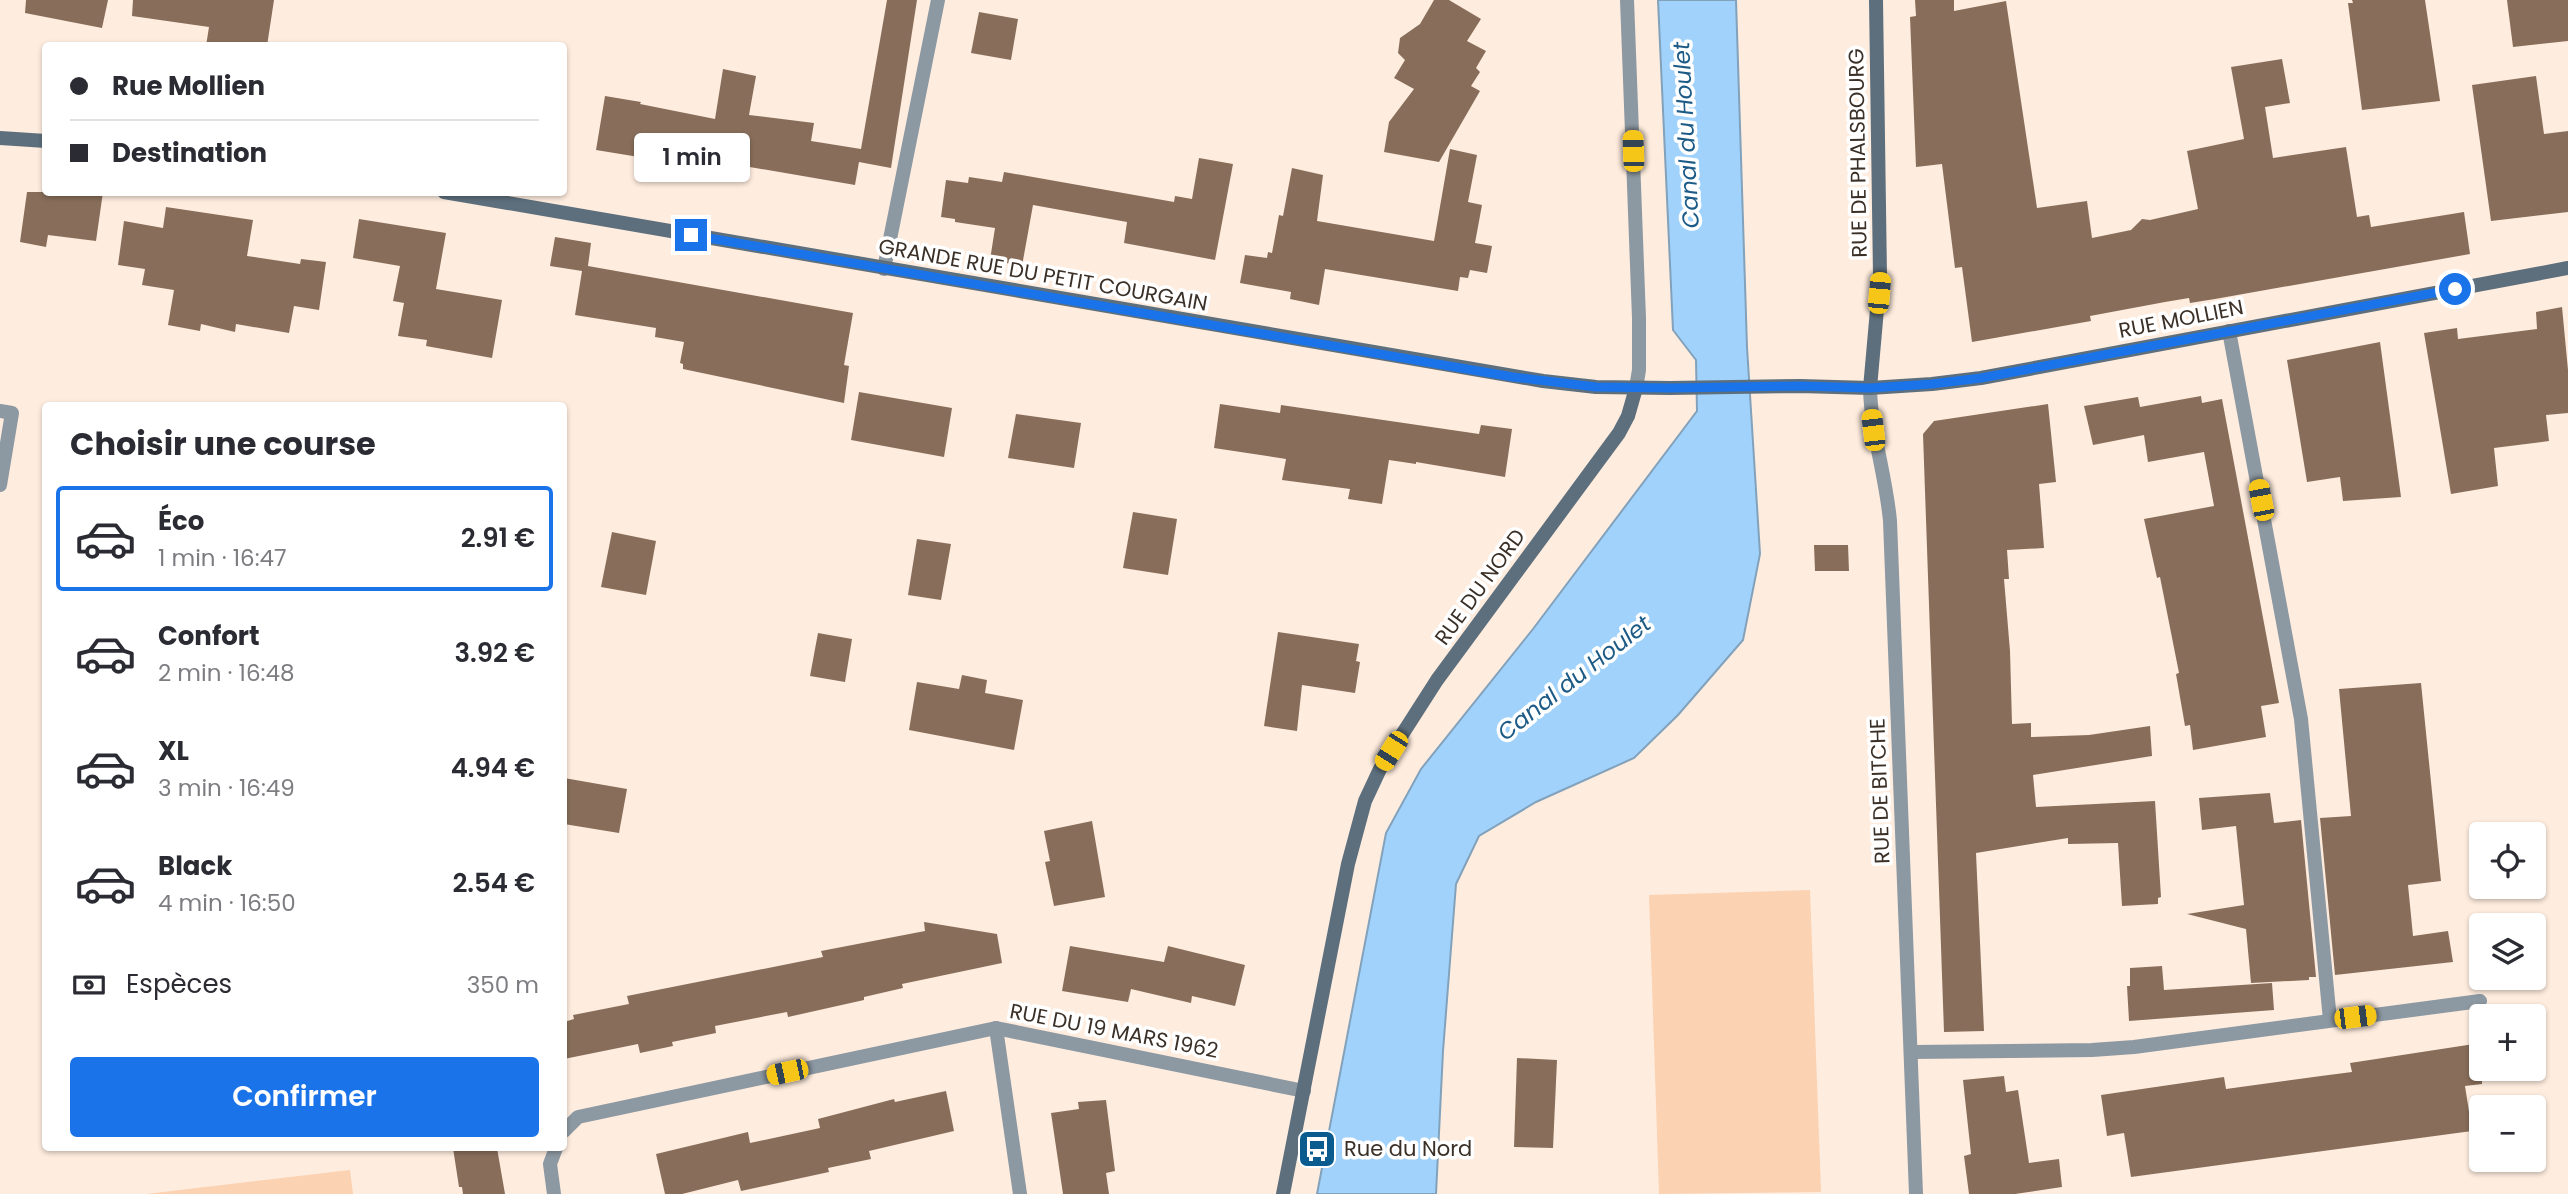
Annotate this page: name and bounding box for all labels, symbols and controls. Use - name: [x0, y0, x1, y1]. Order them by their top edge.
- water label: Canal du Houlet: [1665, 40, 1707, 229]
- street label: RUE DE PHALSBOURG: [1841, 48, 1874, 258]
- text: Rue Mollien: [112, 68, 265, 104]
- car: [1622, 130, 1645, 172]
- callout: 1 min: [633, 134, 749, 182]
- text: Destination: [112, 135, 267, 171]
- text: 1 min: [662, 141, 722, 173]
- route end: [675, 219, 707, 251]
- street label: GRANDE RUE DU PETIT COURGAIN: [876, 231, 1210, 318]
- car: [1867, 271, 1892, 315]
- route start: [2439, 273, 2471, 305]
- street label: RUE MOLLIEN: [2116, 292, 2246, 345]
- car: [1861, 408, 1886, 452]
- text: Choisir une course: [70, 421, 376, 466]
- car: [2247, 477, 2276, 523]
- text: Éco: [158, 503, 204, 539]
- icon: car: [74, 507, 137, 570]
- text: 2.91 €: [461, 520, 535, 556]
- street label: RUE DU NORD: [1428, 523, 1532, 651]
- text: 1 min · 16:47: [158, 542, 287, 574]
- water label: Canal du Houlet: [1491, 607, 1658, 748]
- text: Confort: [158, 618, 260, 654]
- icon: car: [74, 622, 137, 685]
- text: 3.92 €: [455, 635, 535, 671]
- text: 2 min · 16:48: [158, 657, 294, 689]
- street label: RUE DE BITCHE: [1862, 718, 1897, 864]
- car: [1371, 728, 1412, 774]
- text: XL: [158, 733, 189, 769]
- icon: car: [74, 737, 137, 800]
- text: 4.94 €: [451, 750, 535, 786]
- text: 3 min · 16:49: [158, 772, 295, 804]
- map controls: [2469, 822, 2546, 1172]
- button: locate: [2469, 822, 2546, 899]
- text: Black: [158, 848, 232, 884]
- icon: car: [74, 852, 137, 915]
- text: 2.54 €: [452, 865, 535, 901]
- text: 4 min · 16:50: [158, 887, 296, 919]
- button: layers: [2469, 913, 2546, 990]
- icon: cash: [70, 966, 108, 1004]
- text: Espèces: [126, 966, 232, 1002]
- text: 350 m: [467, 969, 539, 1001]
- street label: RUE DU 19 MARS 1962: [1007, 996, 1221, 1065]
- car: [2333, 1004, 2378, 1030]
- button: +: [2469, 1004, 2546, 1081]
- button: Confirmer: [70, 1057, 539, 1137]
- car: [765, 1057, 810, 1087]
- button: −: [2469, 1095, 2546, 1172]
- bus stop icon: Rue du Nord: [1296, 1128, 1338, 1170]
- place label: Rue du Nord: [1344, 1134, 1472, 1163]

